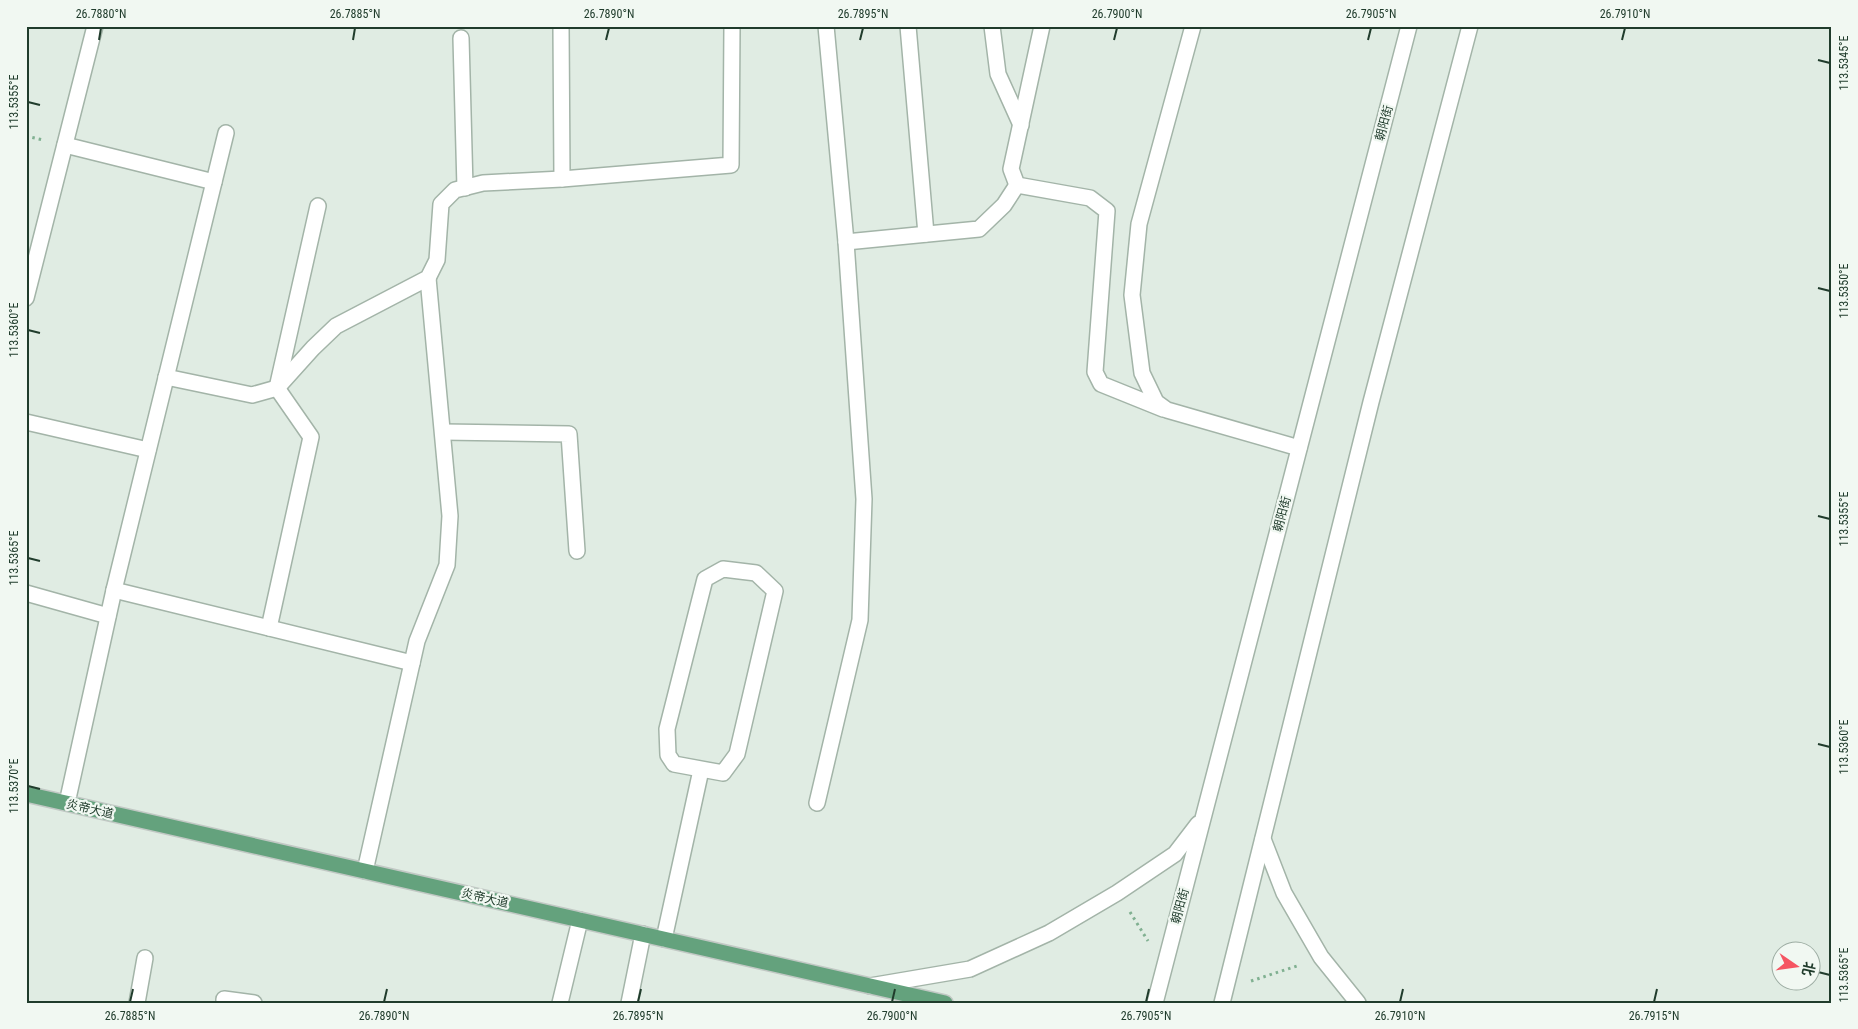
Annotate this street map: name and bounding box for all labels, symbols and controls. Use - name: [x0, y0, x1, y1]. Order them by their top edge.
- text: 26.7880°N: [76, 7, 126, 21]
- text: 26.7885°N: [330, 7, 380, 21]
- text: 26.7890°N: [584, 7, 634, 21]
- text: 26.7895°N: [838, 7, 888, 21]
- text: 26.7900°N: [1092, 7, 1142, 21]
- text: 26.7905°N: [1346, 7, 1396, 21]
- text: 26.7910°N: [1600, 7, 1650, 21]
- text: 113.5345°E: [1837, 35, 1851, 91]
- text: 113.5355°E: [7, 74, 21, 130]
- street label: 朝阳街: [1373, 104, 1395, 142]
- text: 113.5350°E: [1837, 263, 1851, 319]
- text: 113.5360°E: [7, 302, 21, 358]
- text: 113.5355°E: [1837, 491, 1851, 547]
- street label: 朝阳街: [1271, 495, 1293, 533]
- text: 113.5365°E: [7, 530, 21, 586]
- text: 113.5360°E: [1837, 719, 1851, 775]
- text: 113.5370°E: [7, 758, 21, 814]
- street label: 炎帝大道: [65, 797, 115, 821]
- street label: 炎帝大道: [460, 886, 510, 910]
- street label: 朝阳街: [1169, 887, 1191, 925]
- north arrow: [1770, 942, 1820, 992]
- text: 113.5365°E: [1837, 947, 1851, 1003]
- text: 北: [1799, 960, 1818, 978]
- text: 26.7885°N: [105, 1009, 155, 1023]
- text: 26.7890°N: [359, 1009, 409, 1023]
- text: 26.7895°N: [613, 1009, 663, 1023]
- text: 26.7900°N: [867, 1009, 917, 1023]
- text: 26.7905°N: [1121, 1009, 1171, 1023]
- text: 26.7910°N: [1375, 1009, 1425, 1023]
- text: 26.7915°N: [1629, 1009, 1679, 1023]

